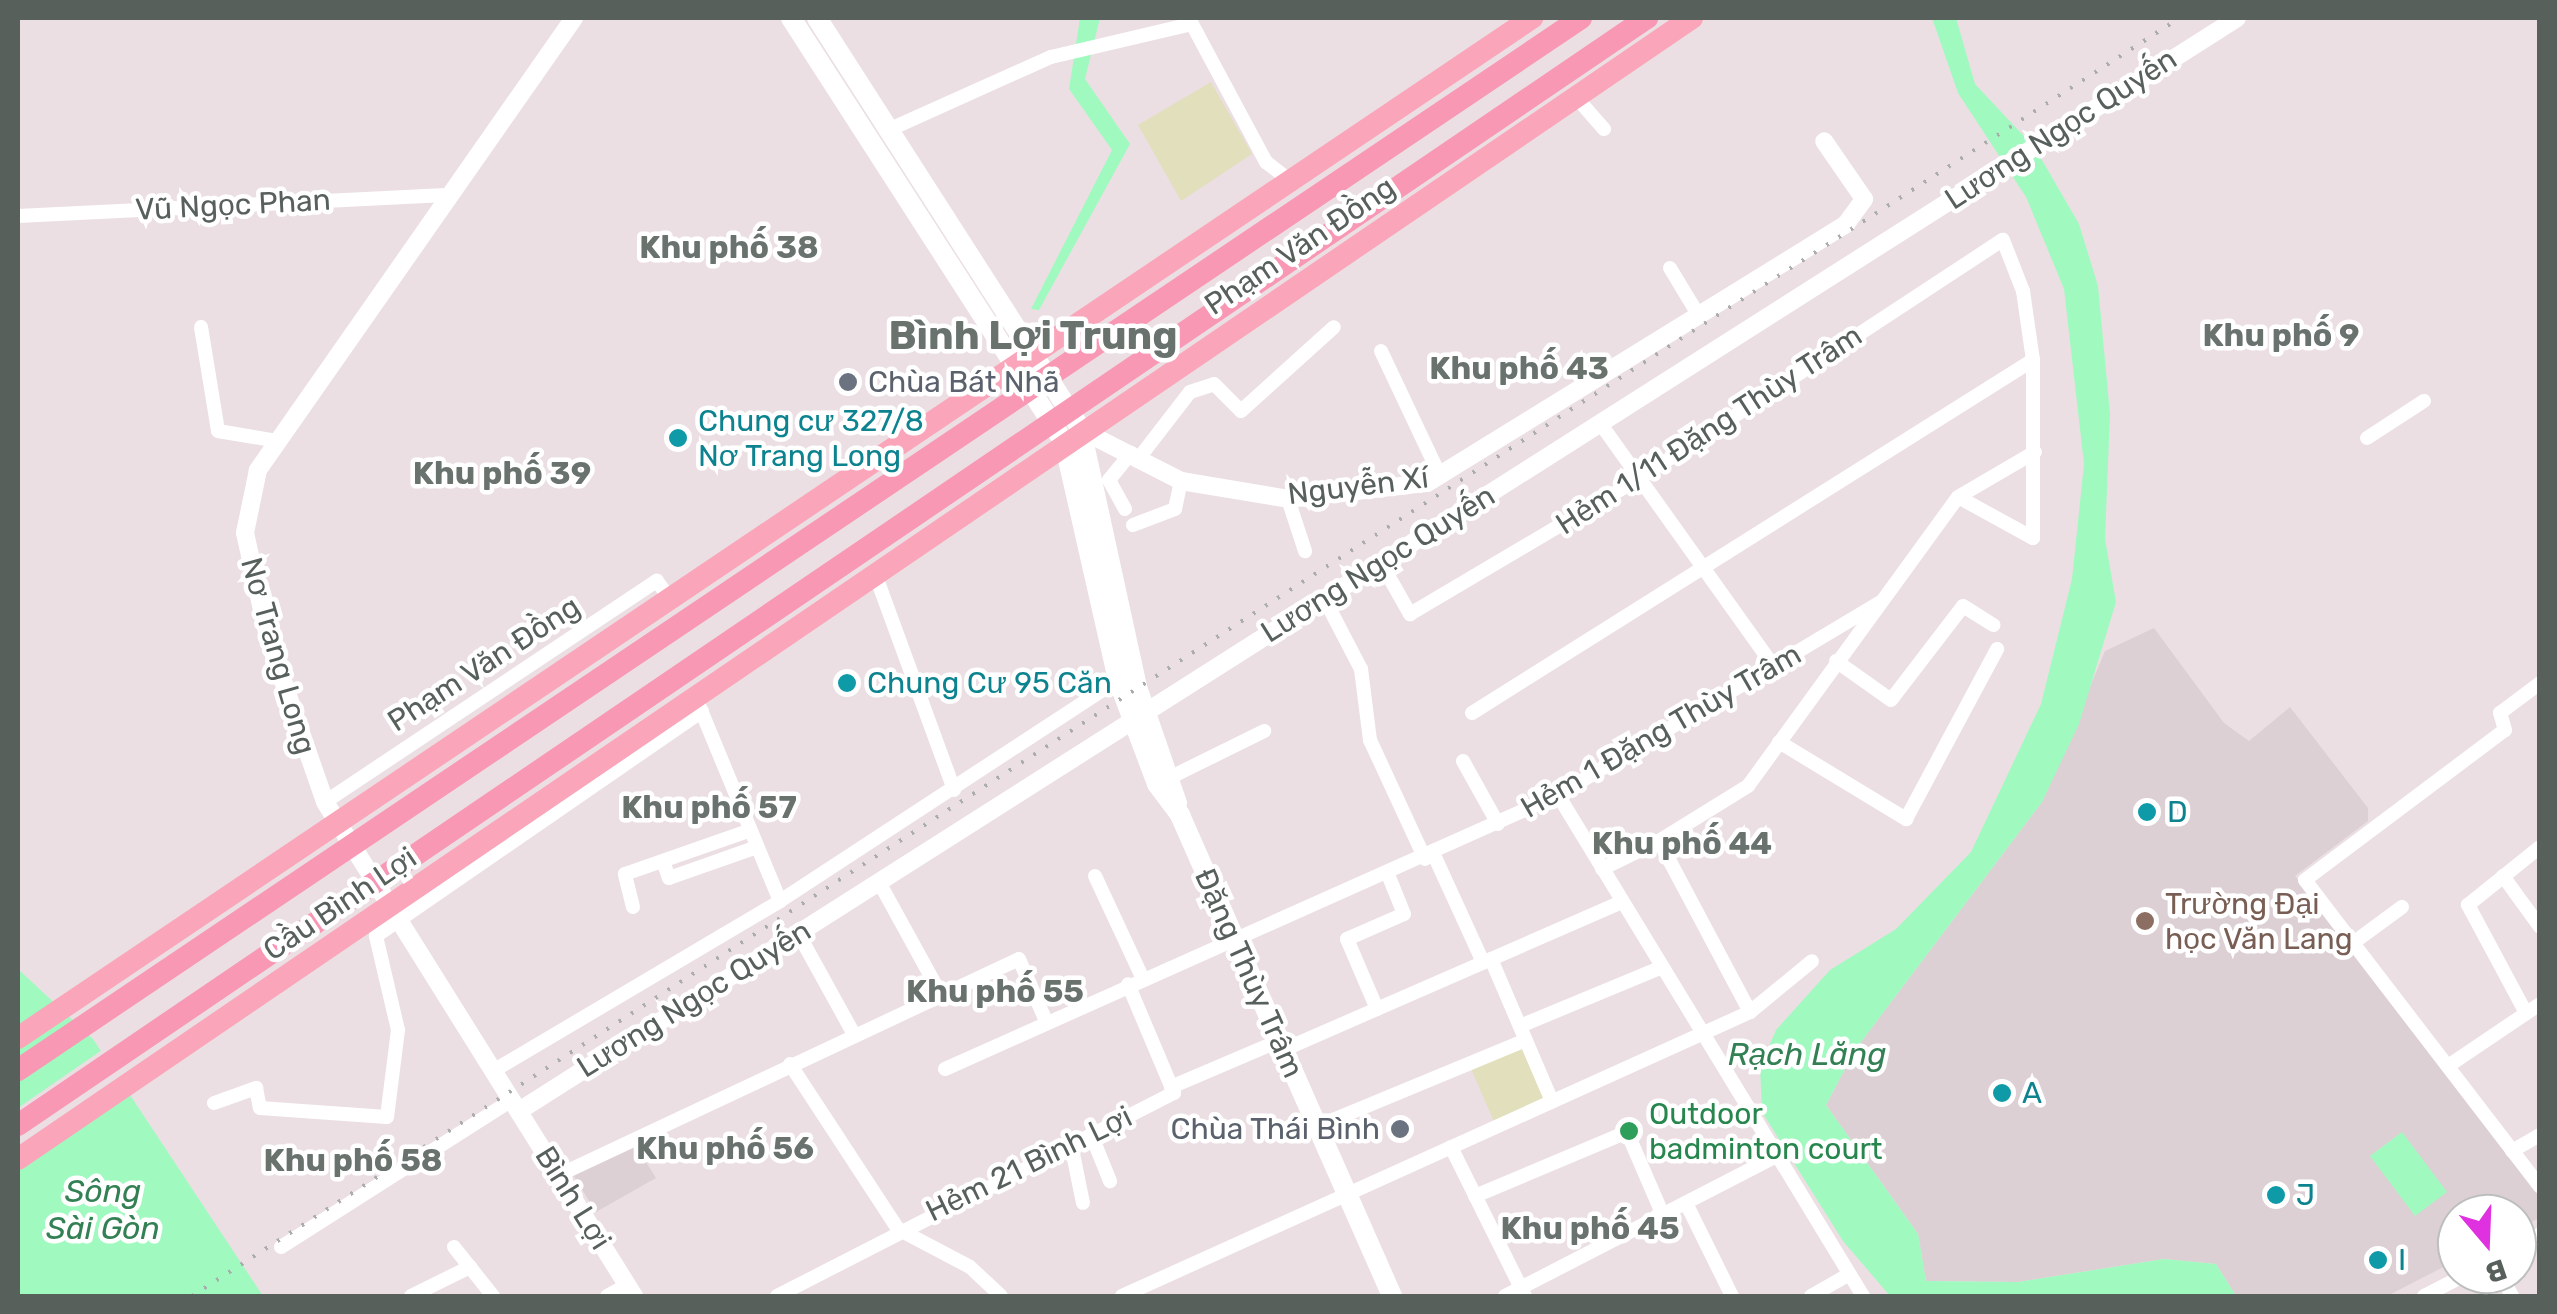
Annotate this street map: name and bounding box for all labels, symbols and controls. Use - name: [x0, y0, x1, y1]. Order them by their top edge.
- street label: Lương Ngọc Quyến: [1938, 41, 2184, 217]
- street label: Phạm Văn Đồng: [1198, 169, 1402, 323]
- street label: Vũ Ngọc Phan: [134, 182, 332, 228]
- district label: Khu phố 38: [639, 228, 819, 266]
- district label: Bình Lợi Trung: [888, 312, 1178, 360]
- district label: Khu phố 9: [2202, 316, 2360, 354]
- street label: Hẻm 1/11 Đặng Thùy Trâm: [1548, 317, 1870, 543]
- district label: Khu phố 43: [1429, 349, 1609, 387]
- place label: Chùa Bát Nhã: [868, 364, 1059, 400]
- marker: Chùa Bát Nhã: [837, 371, 859, 393]
- place label: Chung cư 327/8 Nơ Trang Long: [698, 403, 924, 474]
- marker: Chung cư 327/8 Nơ Trang Long: [667, 427, 689, 449]
- district label: Khu phố 39: [413, 454, 591, 492]
- street label: Nguyễn Xí: [1286, 460, 1430, 512]
- street label: Lương Ngọc Quyến: [1254, 478, 1502, 650]
- street label: Nơ Trang Long: [233, 553, 323, 759]
- street label: Phạm Văn Đồng: [381, 588, 587, 740]
- street label: Hẻm 1 Đặng Thùy Trâm: [1514, 635, 1808, 827]
- place label: Chung Cư 95 Căn: [867, 665, 1112, 701]
- marker: Chung Cư 95 Căn: [836, 672, 858, 694]
- district label: Khu phố 57: [621, 788, 797, 826]
- place label: D: [2167, 794, 2188, 830]
- marker: D: [2136, 801, 2158, 823]
- district label: Khu phố 44: [1592, 824, 1772, 862]
- street label: Cầu Bình Lợi: [257, 840, 423, 968]
- street label: Đặng Thùy Trâm: [1186, 862, 1312, 1084]
- place label: Trường Đại học Văn Lang: [2165, 886, 2353, 956]
- marker: Trường Đại học Văn Lang: [2134, 910, 2156, 932]
- street label: Lương Ngọc Quyến: [570, 913, 818, 1085]
- district label: Khu phố 55: [906, 972, 1084, 1010]
- water label: Rạch Lăng: [1728, 1035, 1886, 1073]
- place label: A: [2022, 1075, 2042, 1111]
- marker: A: [1991, 1082, 2013, 1104]
- place label: Outdoor badminton court: [1649, 1096, 1883, 1166]
- street label: Hẻm 21 Bình Lợi: [920, 1099, 1138, 1229]
- place label: Chùa Thái Bình: [1170, 1111, 1380, 1147]
- marker: Chùa Thái Bình: [1389, 1118, 1411, 1140]
- marker: Outdoor badminton court: [1618, 1120, 1640, 1142]
- district label: Khu phố 56: [636, 1129, 814, 1167]
- street label: Bình Lợi: [527, 1140, 619, 1256]
- district label: Khu phố 58: [263, 1141, 443, 1179]
- water label: Sông Sài Gòn: [46, 1173, 160, 1248]
- place label: J: [2296, 1177, 2315, 1213]
- marker: J: [2265, 1184, 2287, 1206]
- north arrow: [2437, 1194, 2537, 1294]
- district label: Khu phố 45: [1500, 1209, 1680, 1247]
- place label: I: [2398, 1242, 2406, 1278]
- marker: I: [2367, 1249, 2389, 1271]
- text: B: [2482, 1252, 2511, 1290]

